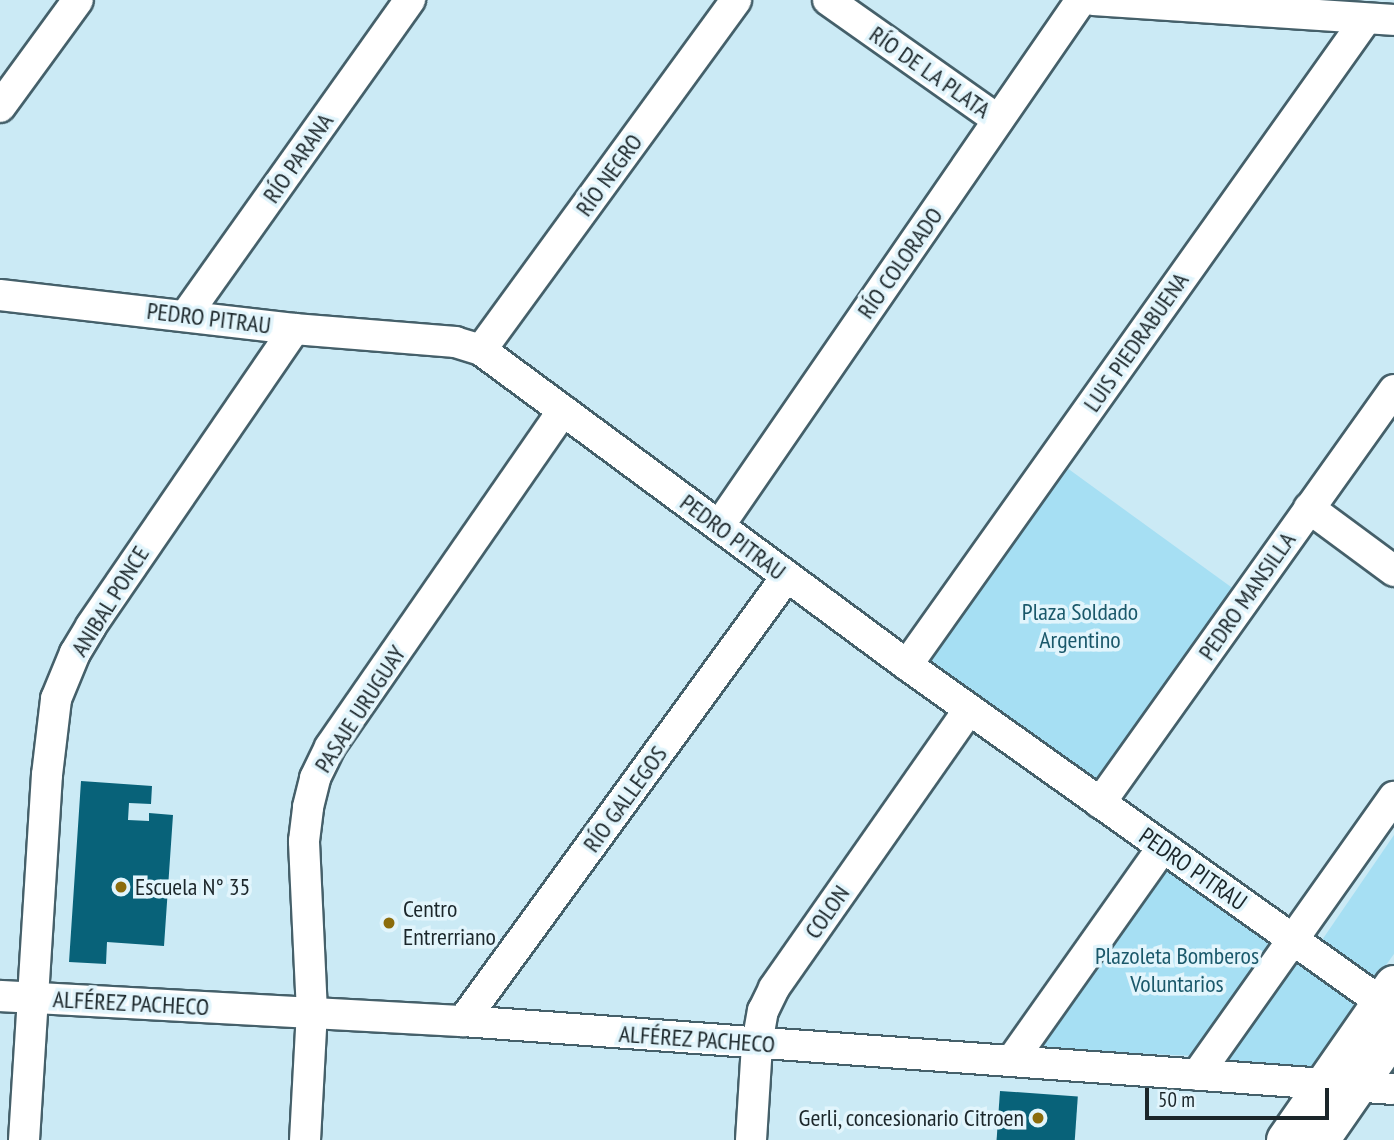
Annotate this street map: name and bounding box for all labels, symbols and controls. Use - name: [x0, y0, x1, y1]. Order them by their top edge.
- street label: RÍO DE LA PLATA: [864, 20, 996, 124]
- street label: RÍO PARANA: [257, 108, 339, 208]
- street label: RÍO NEGRO: [570, 128, 648, 222]
- street label: RÍO COLORADO: [851, 202, 949, 324]
- street label: LUIS PIEDRABUENA: [1077, 267, 1195, 417]
- street label: PEDRO PITRAU: [145, 296, 273, 340]
- street label: PEDRO PITRAU: [674, 488, 792, 586]
- street label: PEDRO MANSILLA: [1192, 526, 1302, 666]
- street label: ANIBAL PONCE: [65, 540, 155, 662]
- park label: Plaza Soldado Argentino: [1022, 598, 1138, 654]
- street label: PASAJE URUGUAY: [308, 640, 412, 778]
- street label: RÍO GALLEGOS: [577, 740, 673, 858]
- street label: PEDRO PITRAU: [1134, 821, 1252, 917]
- place label: Escuela N° 35: [135, 873, 250, 901]
- marker: Escuela N° 35: [113, 879, 129, 895]
- street label: COLON: [798, 880, 856, 944]
- place label: Centro Entrerriano: [403, 895, 496, 951]
- marker: Centro Entrerriano: [381, 915, 397, 931]
- park label: Plazoleta Bomberos Voluntarios: [1095, 942, 1259, 998]
- street label: ALFÉREZ PACHECO: [52, 985, 210, 1021]
- street label: ALFÉREZ PACHECO: [618, 1019, 776, 1059]
- scale bar: [1149, 1074, 1333, 1118]
- text: 50 m: [1158, 1086, 1195, 1113]
- place label: Gerli, concesionario Citroen: [797, 1104, 1024, 1132]
- marker: Gerli, concesionario Citroen: [1030, 1110, 1046, 1126]

